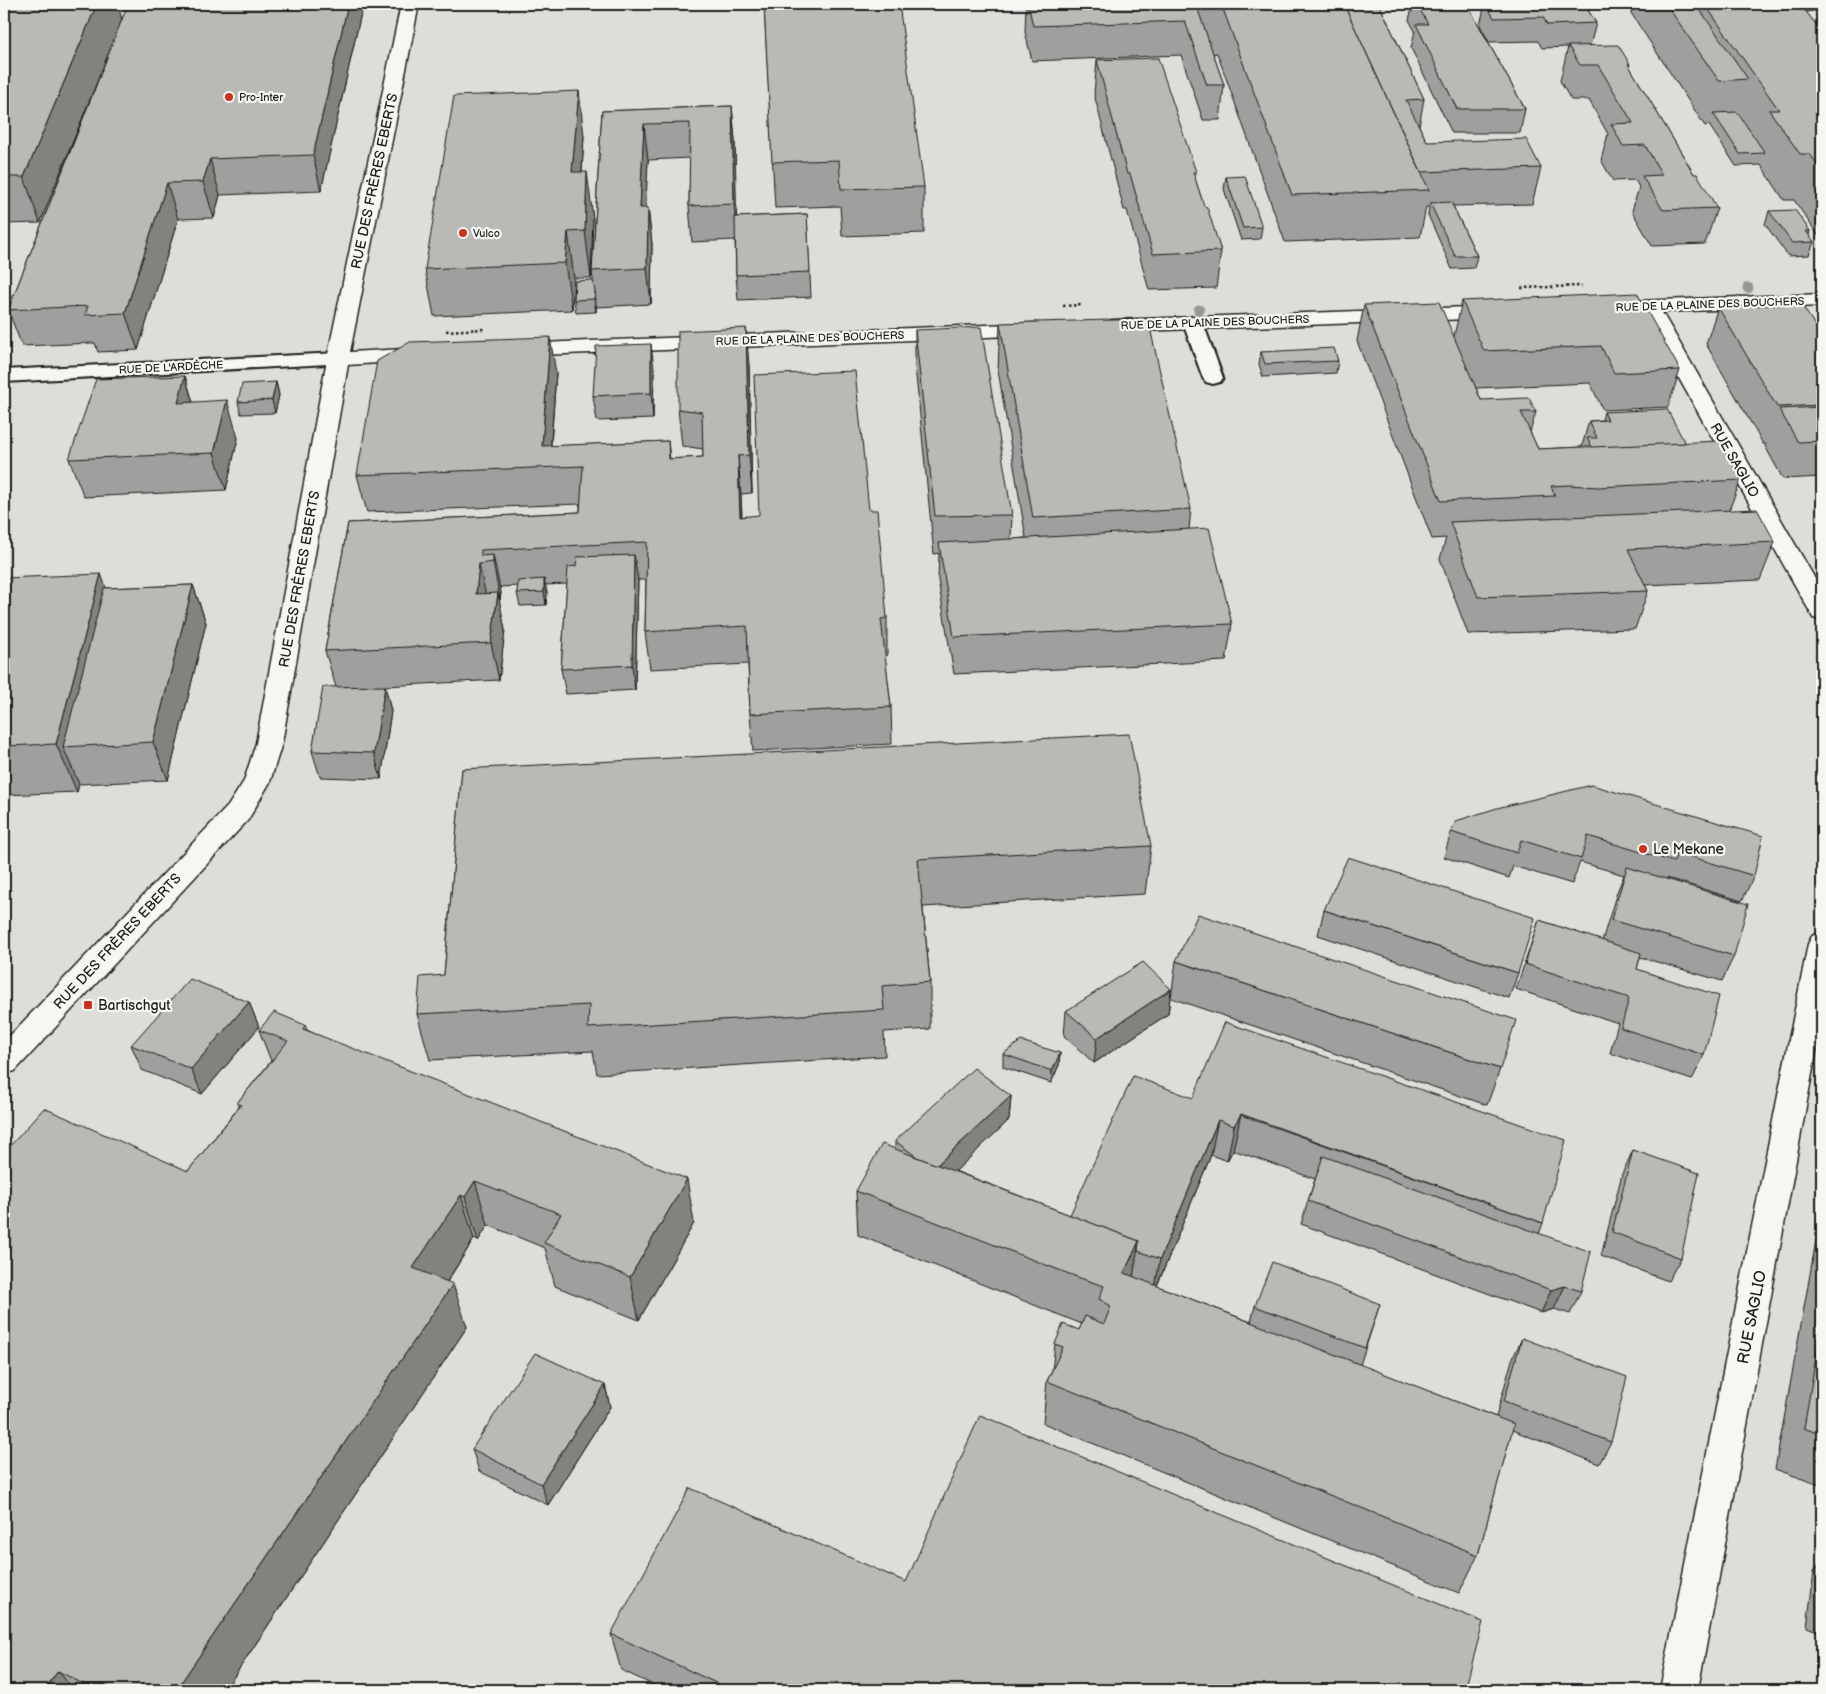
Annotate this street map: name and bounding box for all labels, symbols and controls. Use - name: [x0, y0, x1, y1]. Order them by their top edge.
- marker: Pro-Inter: [223, 91, 235, 103]
- place label: Pro-Inter: [239, 91, 284, 104]
- street label: RUE DES FRÈRES EBERTS: [347, 91, 401, 271]
- marker: Vulco: [457, 227, 469, 239]
- place label: Vulco: [473, 227, 500, 240]
- street label: RUE DE LA PLAINE DES BOUCHERS: [1616, 295, 1805, 314]
- street label: RUE DE LA PLAINE DES BOUCHERS: [1121, 313, 1310, 332]
- street label: RUE DE LA PLAINE DES BOUCHERS: [716, 329, 905, 348]
- street label: RUE DE L'ARDÈCHE: [118, 357, 224, 377]
- street label: RUE SAGLIO: [1706, 420, 1763, 501]
- street label: RUE DES FRÈRES EBERTS: [275, 489, 323, 669]
- place label: Le Mekane: [1653, 841, 1724, 858]
- marker: Le Mekane: [1637, 843, 1649, 855]
- street label: RUE DES FRÈRES EBERTS: [49, 869, 185, 1013]
- place label: Bartischgut: [98, 997, 171, 1014]
- marker: Bartischgut: [82, 999, 94, 1011]
- street label: RUE SAGLIO: [1734, 1269, 1771, 1366]

